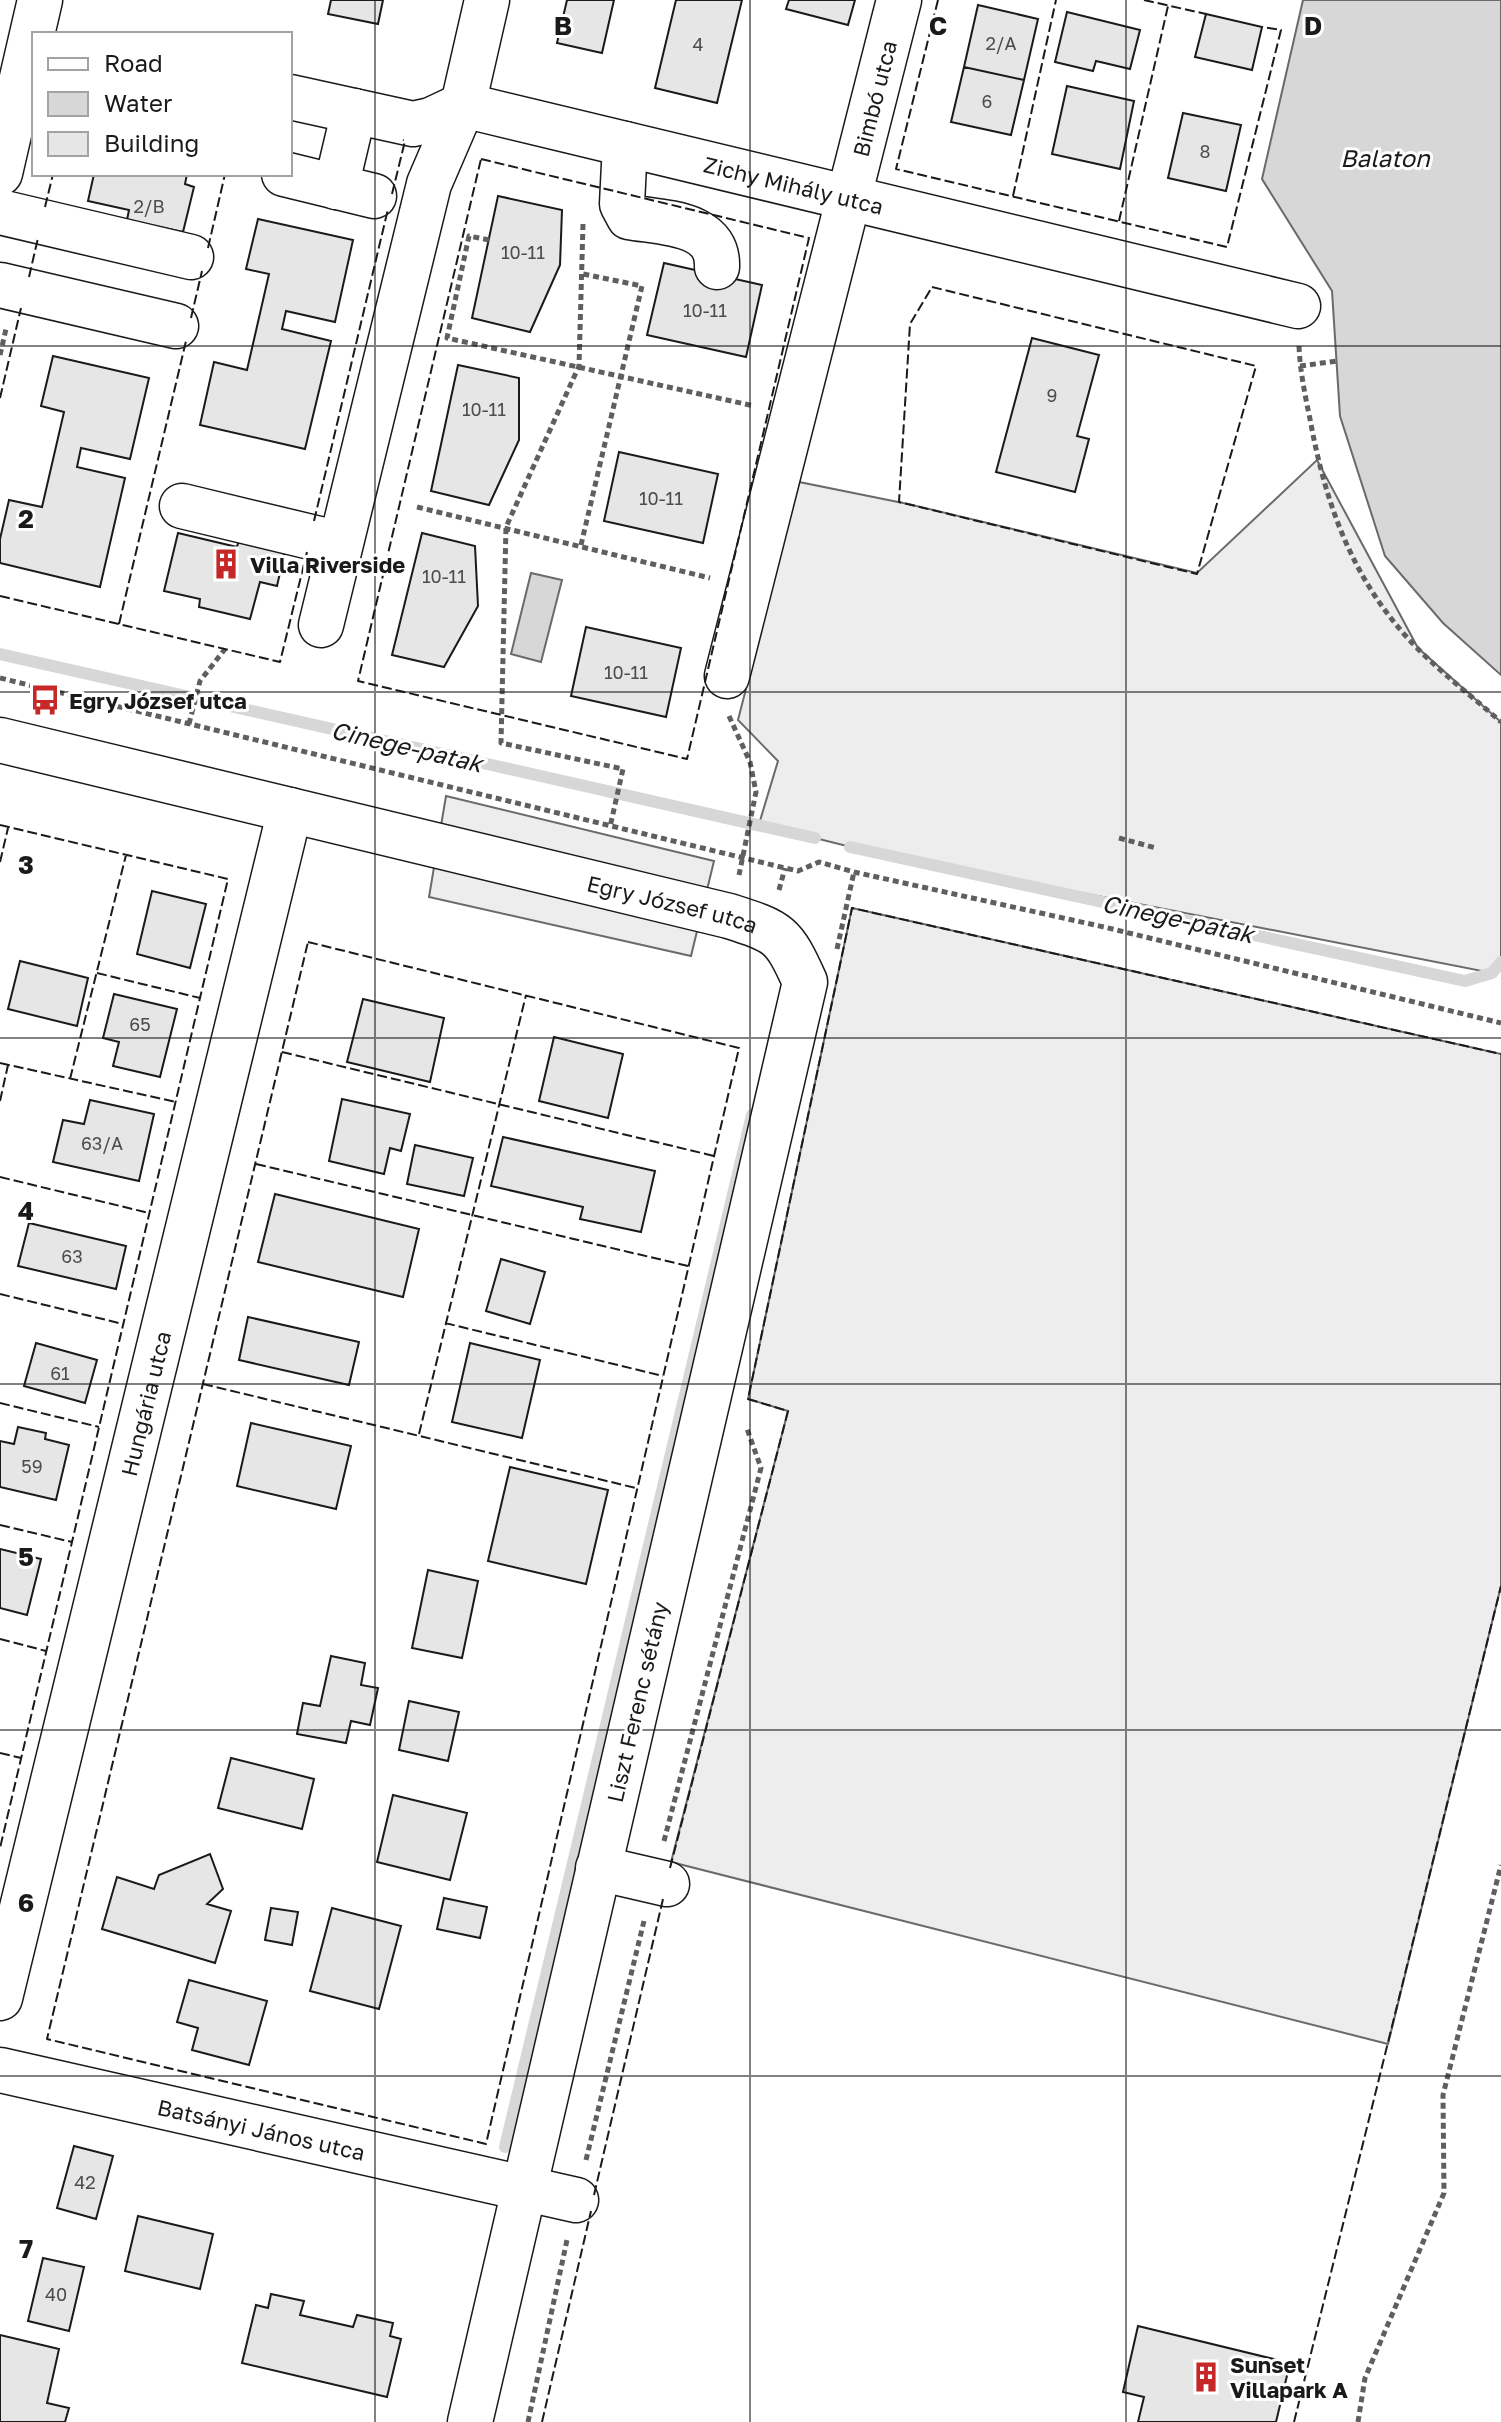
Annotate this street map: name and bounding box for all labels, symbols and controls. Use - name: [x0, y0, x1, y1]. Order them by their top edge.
- text: B: [554, 10, 572, 41]
- text: C: [929, 10, 947, 41]
- text: D: [1304, 10, 1322, 41]
- legend: [32, 32, 292, 176]
- house number: 2/A: [985, 32, 1017, 54]
- house number: 4: [693, 33, 704, 55]
- street label: Bimbó utca: [846, 37, 902, 159]
- text: Road: [104, 48, 163, 77]
- text: Water: [104, 88, 172, 117]
- house number: 6: [982, 90, 992, 112]
- text: Building: [104, 128, 199, 157]
- house number: 8: [1200, 140, 1210, 162]
- water label: Balaton: [1340, 143, 1431, 172]
- street label: Zichy Mihály utca: [701, 150, 886, 219]
- house number: 2/B: [133, 195, 165, 217]
- house number: 10-11: [501, 241, 545, 263]
- house number: 10-11: [683, 299, 727, 321]
- house number: 9: [1047, 384, 1057, 406]
- house number: 10-11: [462, 398, 506, 420]
- house number: 10-11: [639, 487, 683, 509]
- text: 2: [18, 503, 34, 534]
- building icon: Villa Riverside: [209, 547, 243, 581]
- place label: Villa Riverside: [250, 551, 405, 578]
- house number: 10-11: [422, 565, 466, 587]
- house number: 10-11: [604, 661, 648, 683]
- bus stop icon: Egry József utca: [28, 683, 62, 717]
- place label: Egry József utca: [69, 687, 247, 714]
- water label: Cinege-patak: [328, 715, 488, 779]
- text: 3: [18, 849, 34, 880]
- street label: Egry József utca: [585, 869, 762, 938]
- water label: Cinege-patak: [1099, 888, 1259, 950]
- house number: 65: [129, 1013, 151, 1035]
- house number: 63/A: [81, 1132, 123, 1154]
- text: 4: [18, 1195, 34, 1226]
- house number: 63: [61, 1245, 83, 1267]
- street label: Hungária utca: [114, 1328, 176, 1479]
- house number: 61: [50, 1362, 70, 1384]
- house number: 59: [21, 1455, 43, 1477]
- text: 5: [18, 1541, 34, 1572]
- street label: Liszt Ferenc sétány: [601, 1599, 673, 1805]
- text: 6: [18, 1887, 34, 1918]
- street label: Batsányi János utca: [155, 2093, 368, 2165]
- house number: 42: [74, 2171, 96, 2193]
- text: 7: [19, 2233, 33, 2264]
- house number: 40: [45, 2283, 67, 2305]
- place label: Sunset Villapark A: [1230, 2351, 1348, 2403]
- building icon: Sunset Villapark A: [1189, 2360, 1223, 2394]

